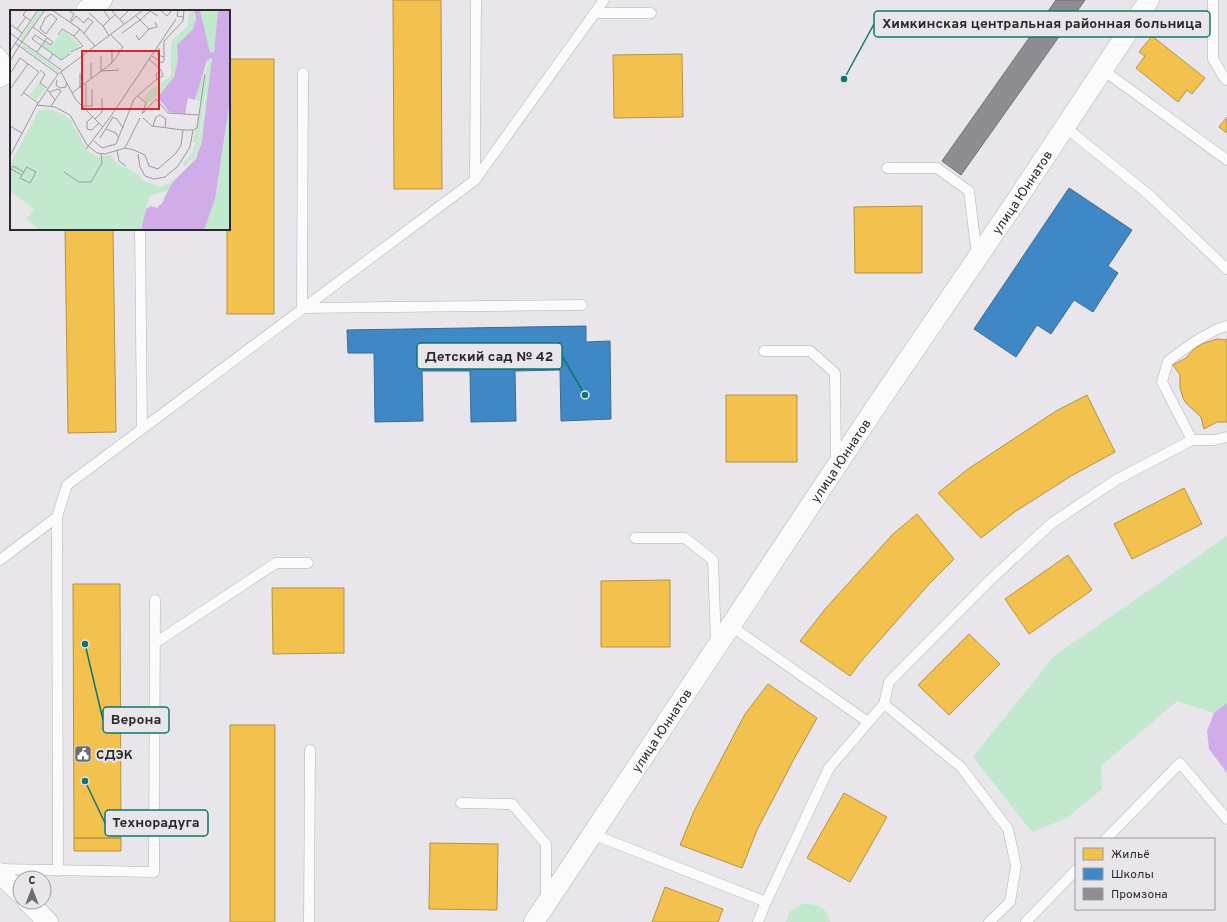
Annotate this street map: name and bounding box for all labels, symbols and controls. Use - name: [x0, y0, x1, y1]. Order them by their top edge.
- inset map: [10, 10, 230, 230]
- callout: Химкинская центральная районная больница: [874, 11, 1210, 37]
- text: Химкинская центральная районная больница: [882, 16, 1202, 33]
- street label: улица Юннатов: [990, 148, 1057, 238]
- callout: Детский сад № 42: [417, 343, 562, 369]
- text: Детский сад № 42: [425, 349, 553, 366]
- street label: улица Юннатов: [808, 417, 875, 506]
- street label: улица Юннатов: [629, 687, 696, 776]
- callout: Верона: [103, 707, 169, 733]
- text: Верона: [111, 712, 161, 729]
- public building icon: СДЭК: [73, 744, 93, 764]
- place label: СДЭК: [96, 748, 133, 764]
- callout: Технорадуга: [105, 810, 208, 836]
- text: Технорадуга: [112, 815, 200, 832]
- legend: [1075, 838, 1215, 910]
- text: Жильё: [1111, 847, 1150, 863]
- text: Школы: [1111, 867, 1154, 883]
- north arrow: [12, 870, 52, 910]
- text: С: [28, 874, 36, 888]
- text: Промзона: [1111, 887, 1168, 903]

